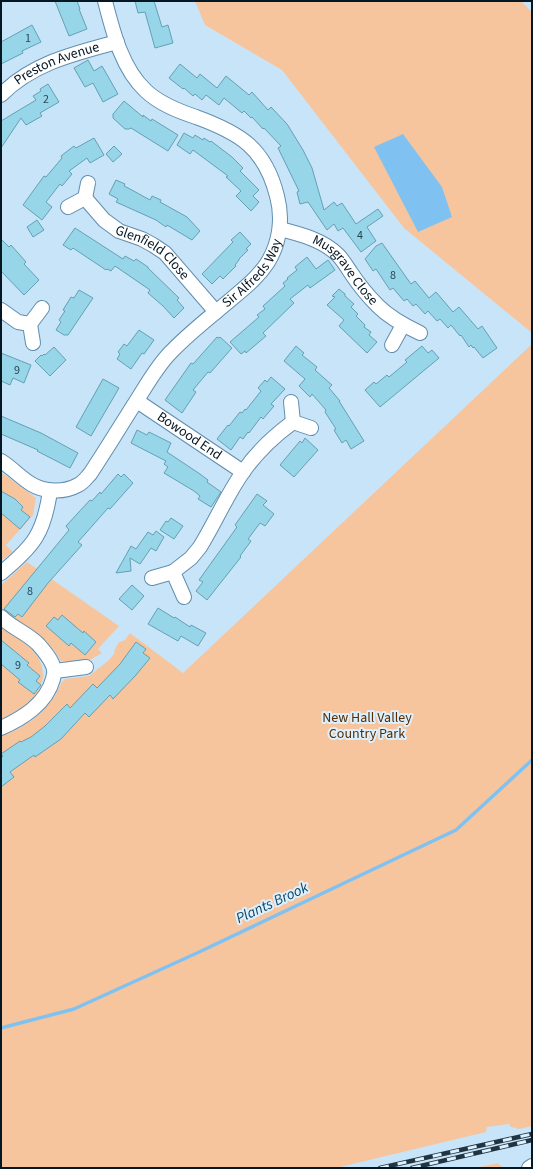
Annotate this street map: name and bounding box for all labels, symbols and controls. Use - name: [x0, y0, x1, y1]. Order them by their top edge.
- house number: 1: [25, 30, 31, 47]
- street label: Preston Avenue: [10, 37, 102, 90]
- house number: 2: [43, 91, 49, 108]
- street label: Glenfield Close: [112, 220, 194, 284]
- house number: 4: [357, 227, 363, 244]
- street label: Musgrave Close: [309, 230, 383, 310]
- street label: Sir Alfreds Way: [218, 236, 287, 313]
- house number: 8: [390, 267, 396, 284]
- house number: 9: [14, 362, 20, 379]
- street label: Bowood End: [153, 407, 226, 465]
- house number: 8: [27, 583, 33, 600]
- house number: 9: [15, 657, 21, 674]
- park label: New Hall Valley Country Park: [322, 708, 412, 744]
- water label: Plants Brook: [232, 877, 312, 929]

